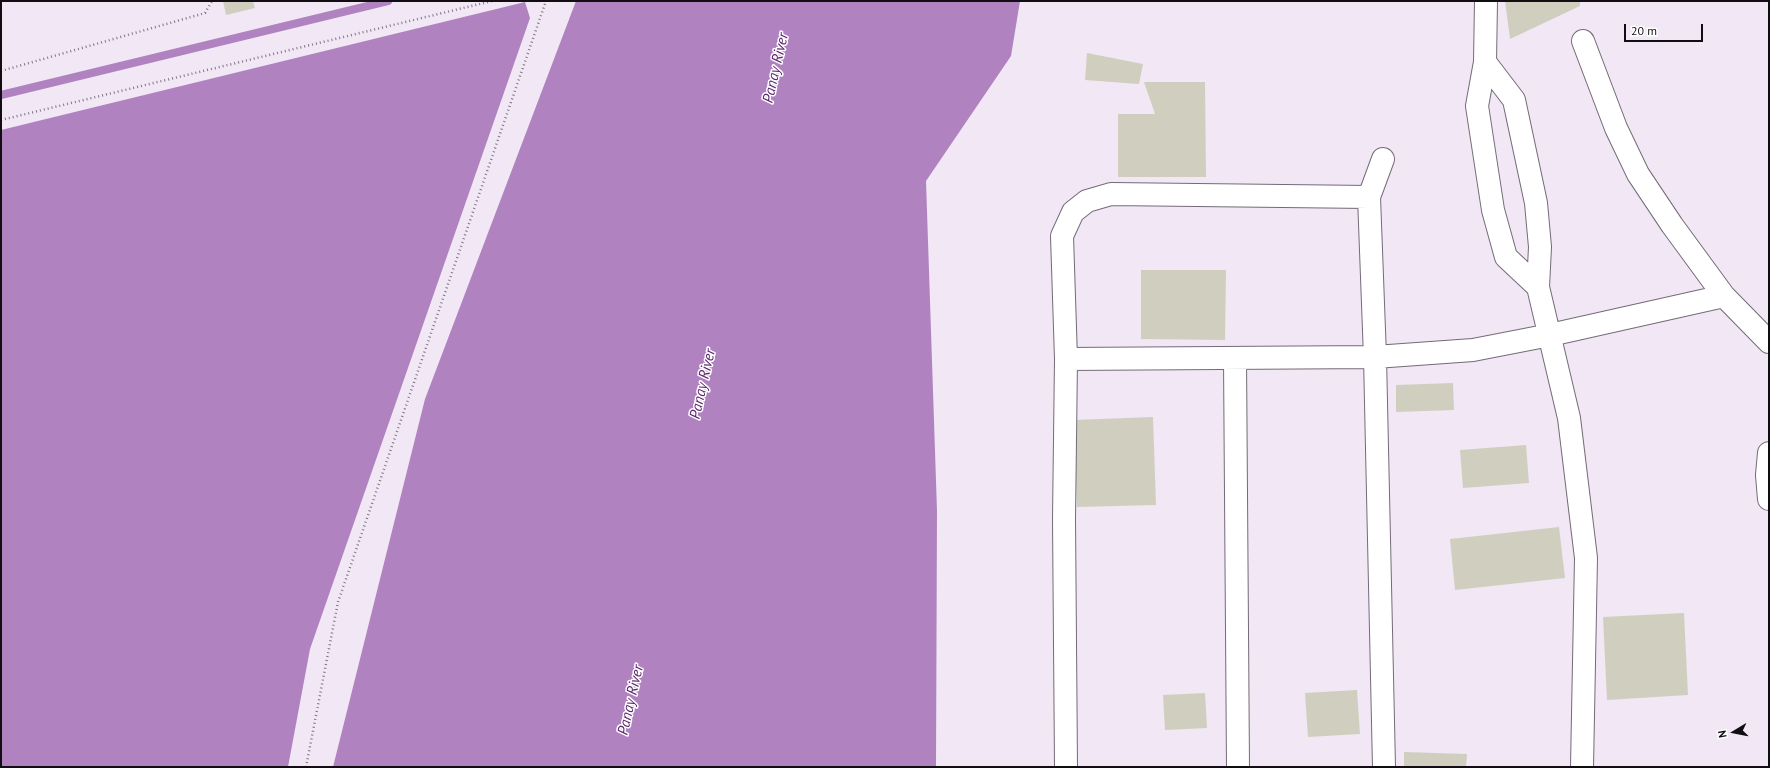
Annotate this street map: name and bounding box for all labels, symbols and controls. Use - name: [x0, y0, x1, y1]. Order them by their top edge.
- scale bar: [1626, 16, 1705, 42]
- text: 20 m: [1631, 23, 1657, 38]
- water label: Panay River: [759, 31, 793, 105]
- water label: Panay River: [686, 347, 720, 421]
- water label: Panay River: [614, 663, 648, 737]
- north arrow: [1714, 712, 1754, 752]
- text: N: [1715, 729, 1730, 739]

